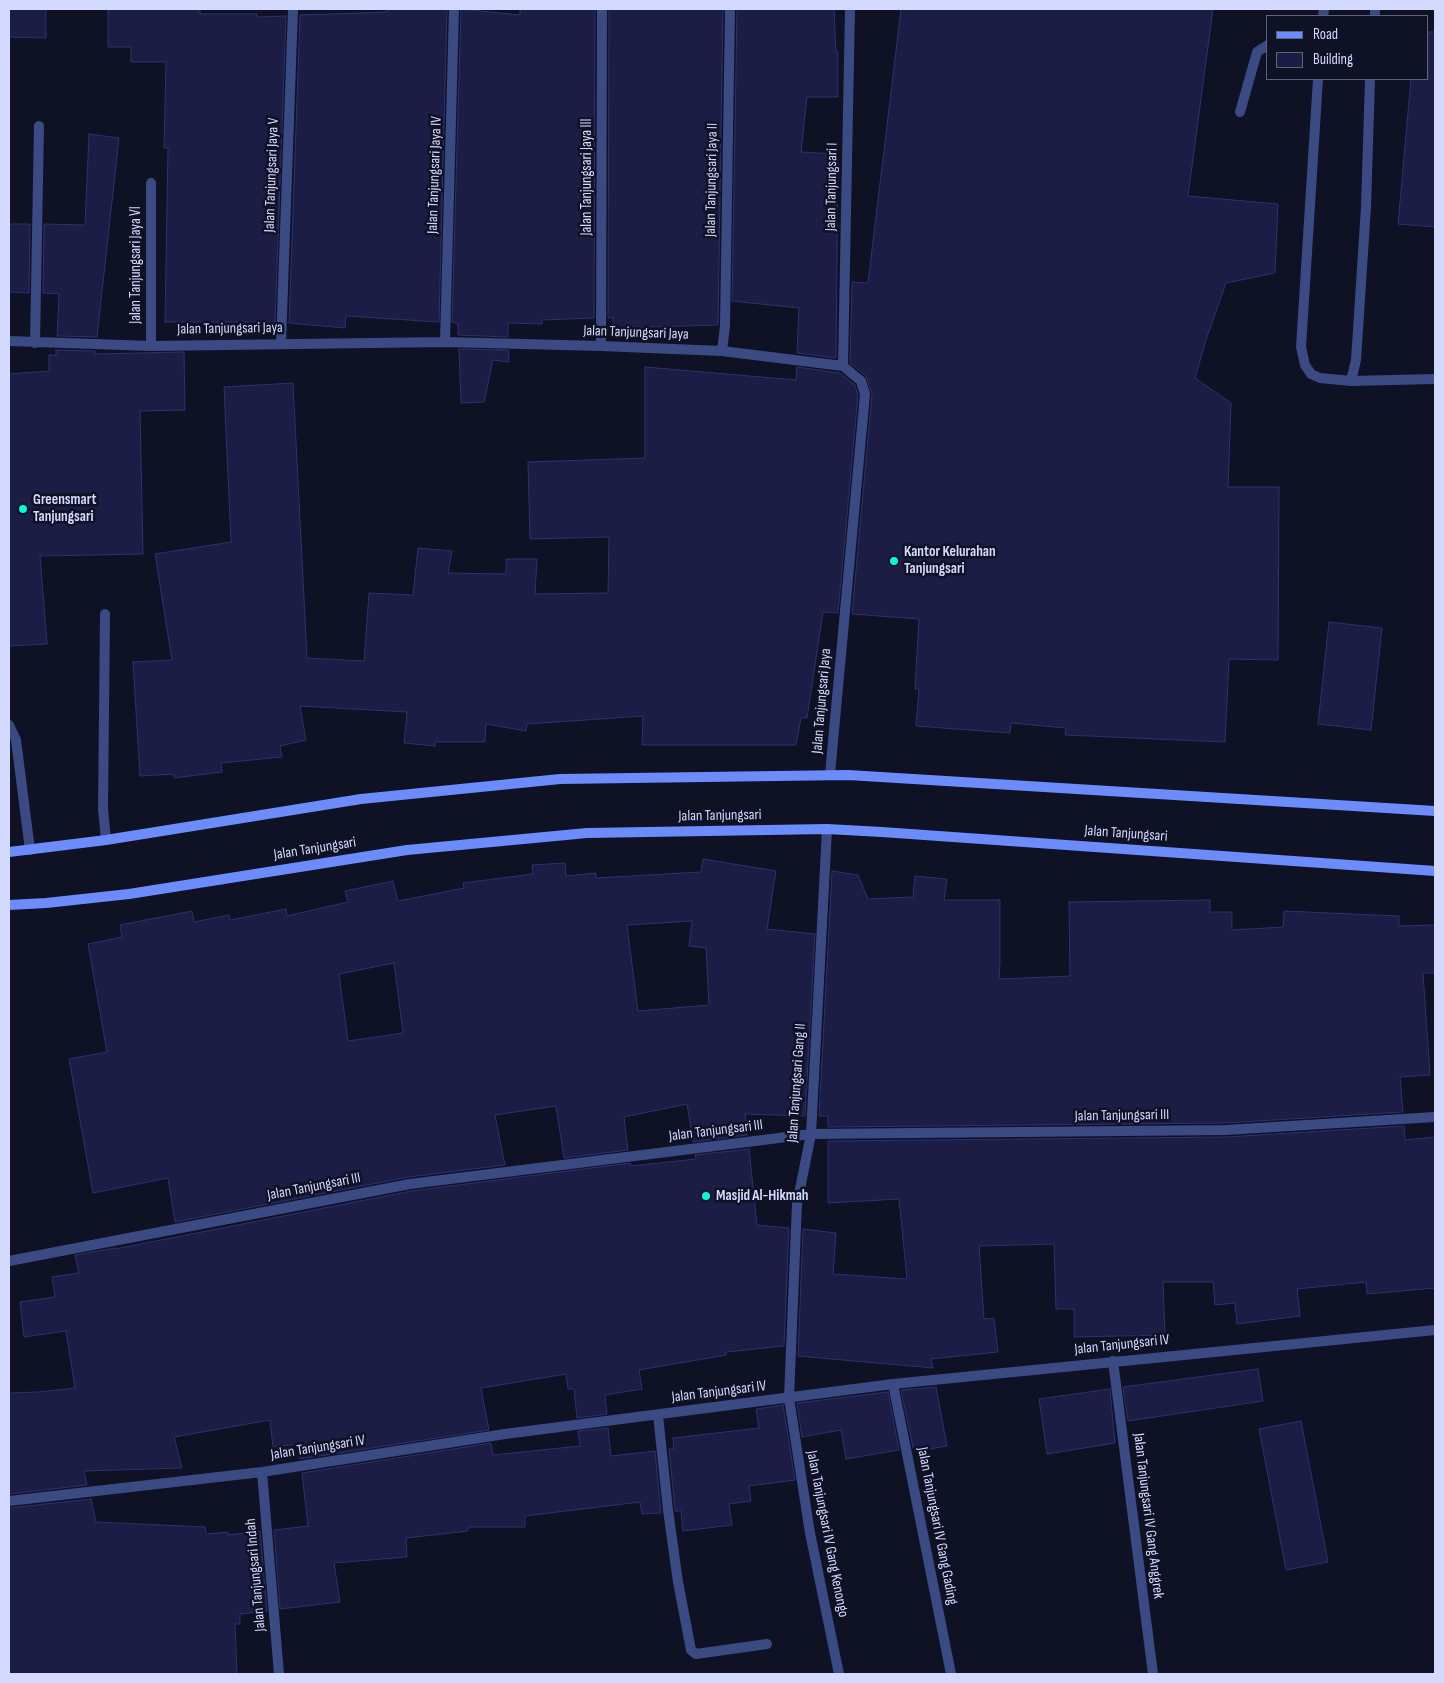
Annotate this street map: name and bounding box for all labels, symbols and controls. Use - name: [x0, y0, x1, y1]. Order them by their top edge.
- legend: [1266, 15, 1429, 80]
- text: Road: [1313, 25, 1338, 44]
- text: Building: [1313, 50, 1353, 69]
- street label: Jalan Tanjungsari Jaya IV: [424, 116, 446, 234]
- street label: Jalan Tanjungsari Jaya V: [261, 117, 283, 233]
- street label: Jalan Tanjungsari Jaya III: [578, 118, 596, 236]
- street label: Jalan Tanjungsari Jaya II: [702, 123, 722, 237]
- street label: Jalan Tanjungsari I: [822, 143, 842, 231]
- street label: Jalan Tanjungsari Jaya VI: [127, 206, 145, 324]
- street label: Jalan Tanjungsari Jaya: [177, 319, 283, 339]
- street label: Jalan Tanjungsari Jaya: [583, 322, 689, 344]
- place label: Greensmart Tanjungsari: [33, 491, 97, 526]
- marker: Greensmart Tanjungsari: [17, 503, 29, 515]
- place label: Kantor Kelurahan Tanjungsari: [904, 543, 996, 578]
- marker: Kantor Kelurahan Tanjungsari: [888, 555, 900, 567]
- street label: Jalan Tanjungsari Jaya: [808, 648, 836, 754]
- street label: Jalan Tanjungsari: [678, 806, 762, 826]
- street label: Jalan Tanjungsari: [1084, 822, 1168, 846]
- street label: Jalan Tanjungsari: [273, 834, 357, 864]
- street label: Jalan Tanjungsari Gang II: [784, 1023, 810, 1143]
- street label: Jalan Tanjungsari III: [1075, 1106, 1169, 1126]
- street label: Jalan Tanjungsari III: [668, 1116, 764, 1146]
- street label: Jalan Tanjungsari III: [266, 1169, 362, 1205]
- place label: Masjid Al-Hikmah: [716, 1187, 808, 1205]
- marker: Masjid Al-Hikmah: [700, 1190, 712, 1202]
- street label: Jalan Tanjungsari IV: [1074, 1331, 1170, 1359]
- street label: Jalan Tanjungsari IV: [671, 1377, 767, 1407]
- street label: Jalan Tanjungsari IV: [270, 1432, 366, 1464]
- street label: Jalan Tanjungsari IV Gang Anggrek: [1129, 1432, 1167, 1600]
- street label: Jalan Tanjungsari IV Gang Gading: [913, 1446, 961, 1606]
- street label: Jalan Tanjungsari IV Gang Kenongo: [802, 1449, 852, 1619]
- street label: Jalan Tanjungsari Indah: [242, 1518, 270, 1632]

